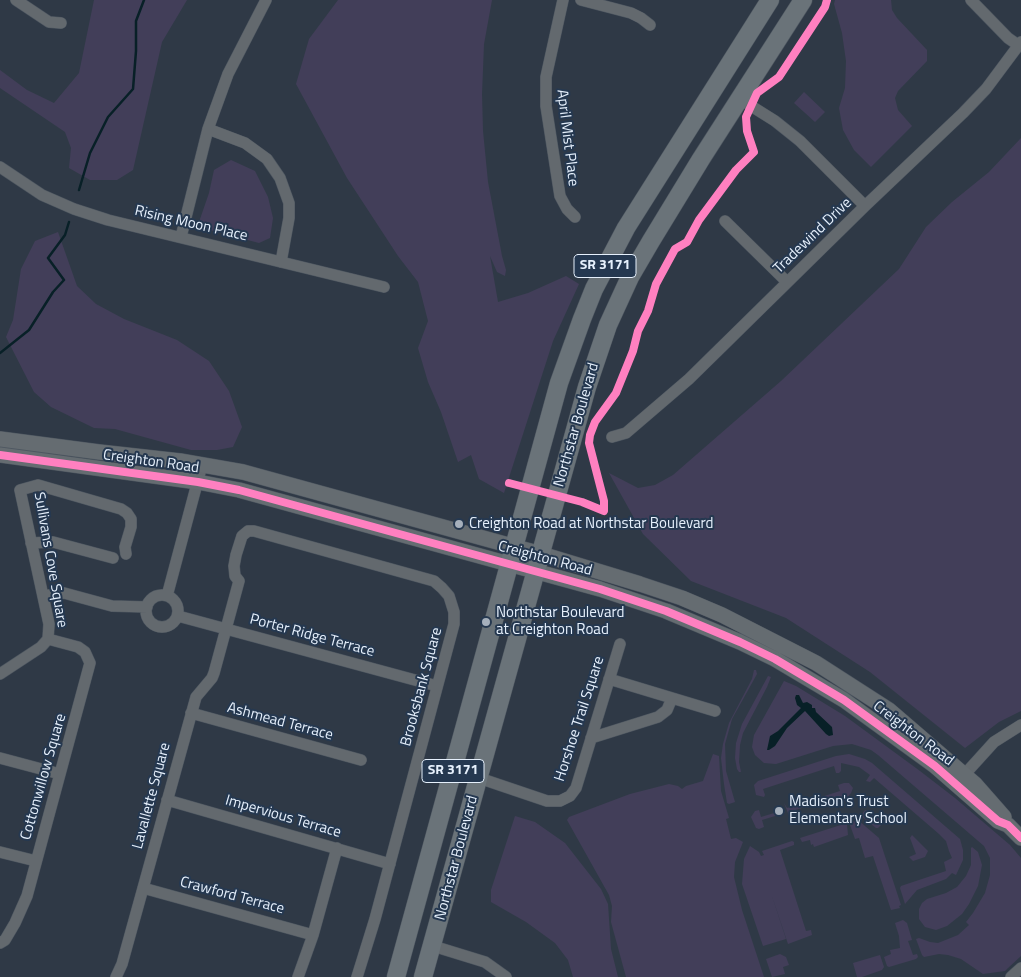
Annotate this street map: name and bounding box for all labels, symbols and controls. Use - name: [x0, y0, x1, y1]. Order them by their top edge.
- street label: April Mist Place: [552, 89, 582, 187]
- street label: Tradewind Drive: [770, 194, 856, 278]
- street label: Rising Moon Place: [133, 202, 249, 246]
- road number: SR 3171: [574, 255, 636, 278]
- street label: Northstar Boulevard: [551, 361, 603, 489]
- street label: Creighton Road: [102, 446, 200, 478]
- street label: Sullivans Cove Square: [29, 491, 71, 629]
- place label: Creighton Road at Northstar Boulevard: [469, 515, 713, 533]
- marker: Creighton Road at Northstar Boulevard: [453, 518, 465, 530]
- street label: Creighton Road: [496, 538, 594, 580]
- place label: Northstar Boulevard at Creighton Road: [496, 604, 624, 639]
- street label: Porter Ridge Terrace: [248, 611, 376, 661]
- marker: Northstar Boulevard at Creighton Road: [480, 616, 492, 628]
- street label: Brooksbank Square: [397, 626, 447, 748]
- street label: Horshoe Trail Square: [551, 654, 609, 784]
- street label: Creighton Road: [869, 698, 957, 770]
- street label: Ashmead Terrace: [225, 699, 335, 745]
- street label: Cottonwillow Square: [17, 712, 71, 842]
- street label: Lavallette Square: [129, 741, 175, 851]
- road number: SR 3171: [422, 759, 484, 782]
- street label: Impervious Terrace: [223, 792, 343, 842]
- place label: Madison's Trust Elementary School: [789, 793, 907, 828]
- street label: Northstar Boulevard: [432, 794, 482, 922]
- marker: Madison's Trust Elementary School: [773, 805, 785, 817]
- street label: Crawford Terrace: [178, 873, 286, 919]

